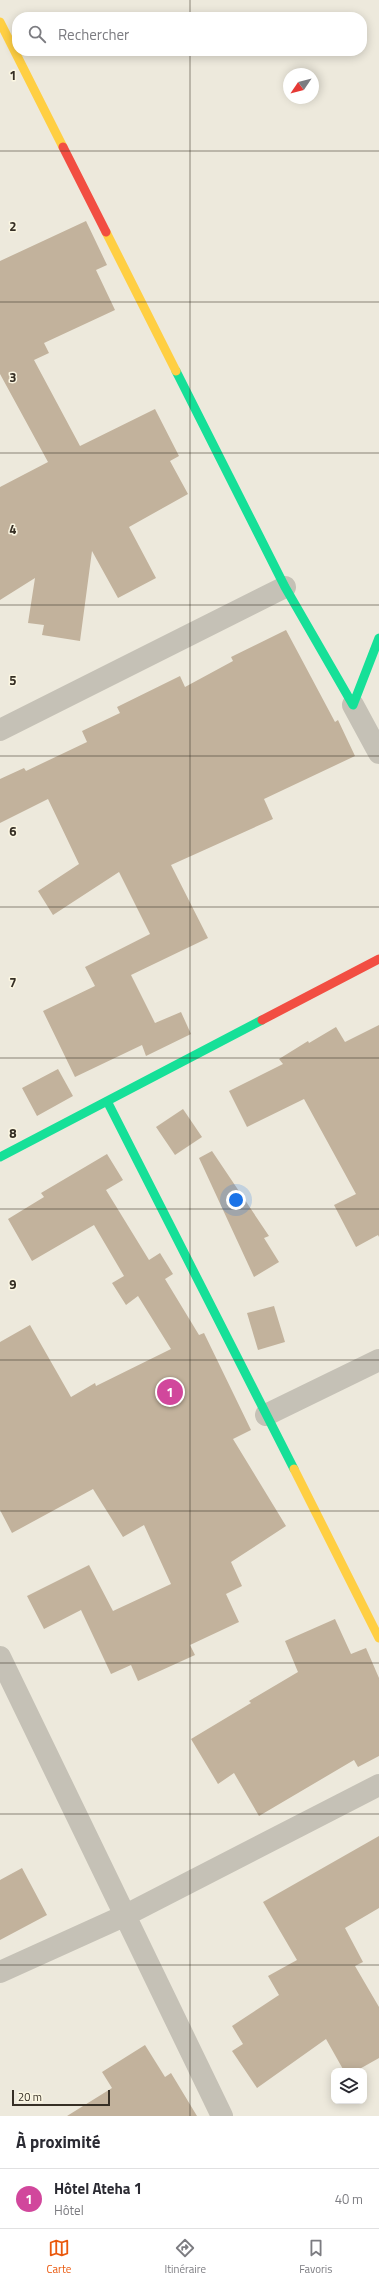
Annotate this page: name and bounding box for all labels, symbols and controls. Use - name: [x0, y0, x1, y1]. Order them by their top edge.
- search box: [12, 12, 367, 56]
- icon: search: [26, 23, 48, 45]
- text: Rechercher: [58, 23, 129, 46]
- text: 1: [9, 65, 17, 85]
- north arrow: [283, 68, 319, 104]
- text: 2: [9, 216, 17, 236]
- text: 3: [9, 367, 17, 387]
- text: 4: [9, 519, 17, 539]
- text: 5: [9, 670, 17, 690]
- text: 6: [9, 821, 17, 841]
- text: 7: [9, 972, 17, 992]
- text: 8: [9, 1123, 17, 1143]
- your location: [226, 1190, 246, 1210]
- text: 9: [9, 1274, 17, 1294]
- pin: 1: [157, 1377, 183, 1407]
- map controls: [331, 2068, 367, 2104]
- button: layers: [331, 2068, 367, 2104]
- scale bar: [12, 2088, 110, 2107]
- text: 20 m: [18, 2089, 42, 2105]
- text: À proximité: [16, 2129, 100, 2155]
- text: Hôtel Ateha 1: [54, 2177, 142, 2200]
- text: 1: [25, 2189, 33, 2209]
- text: 40 m: [335, 2189, 363, 2209]
- text: Hôtel: [54, 2200, 84, 2220]
- tab: Carte: [47, 2237, 71, 2277]
- tab: Itinéraire: [165, 2237, 206, 2277]
- tab: Favoris: [299, 2237, 332, 2277]

